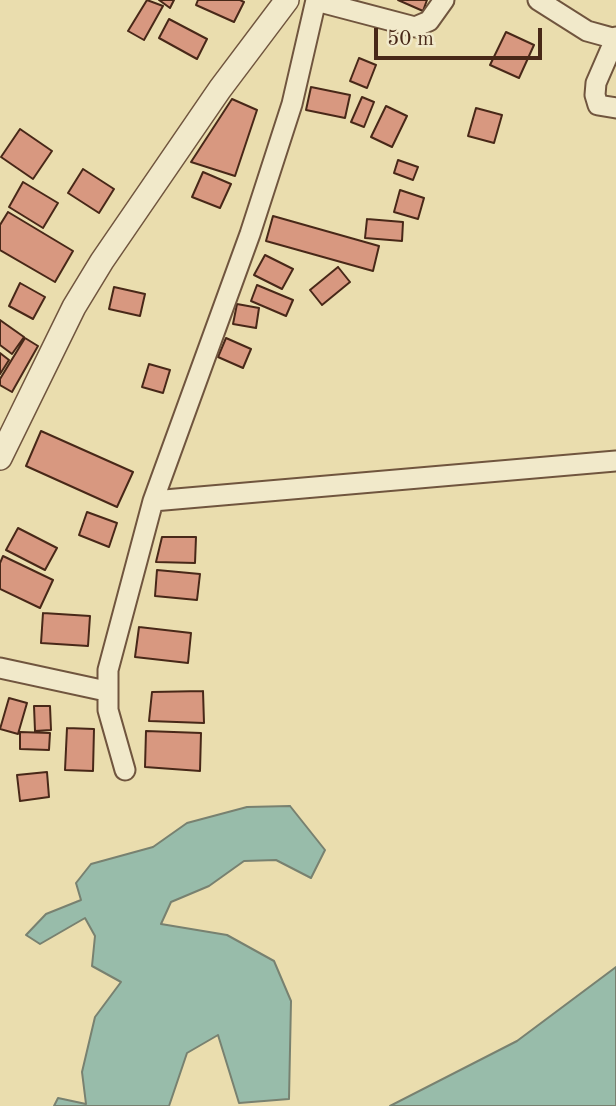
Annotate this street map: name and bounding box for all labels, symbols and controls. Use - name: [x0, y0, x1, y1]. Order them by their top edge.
- scale bar: [378, 14, 546, 58]
- text: 50 m: [387, 29, 434, 50]

